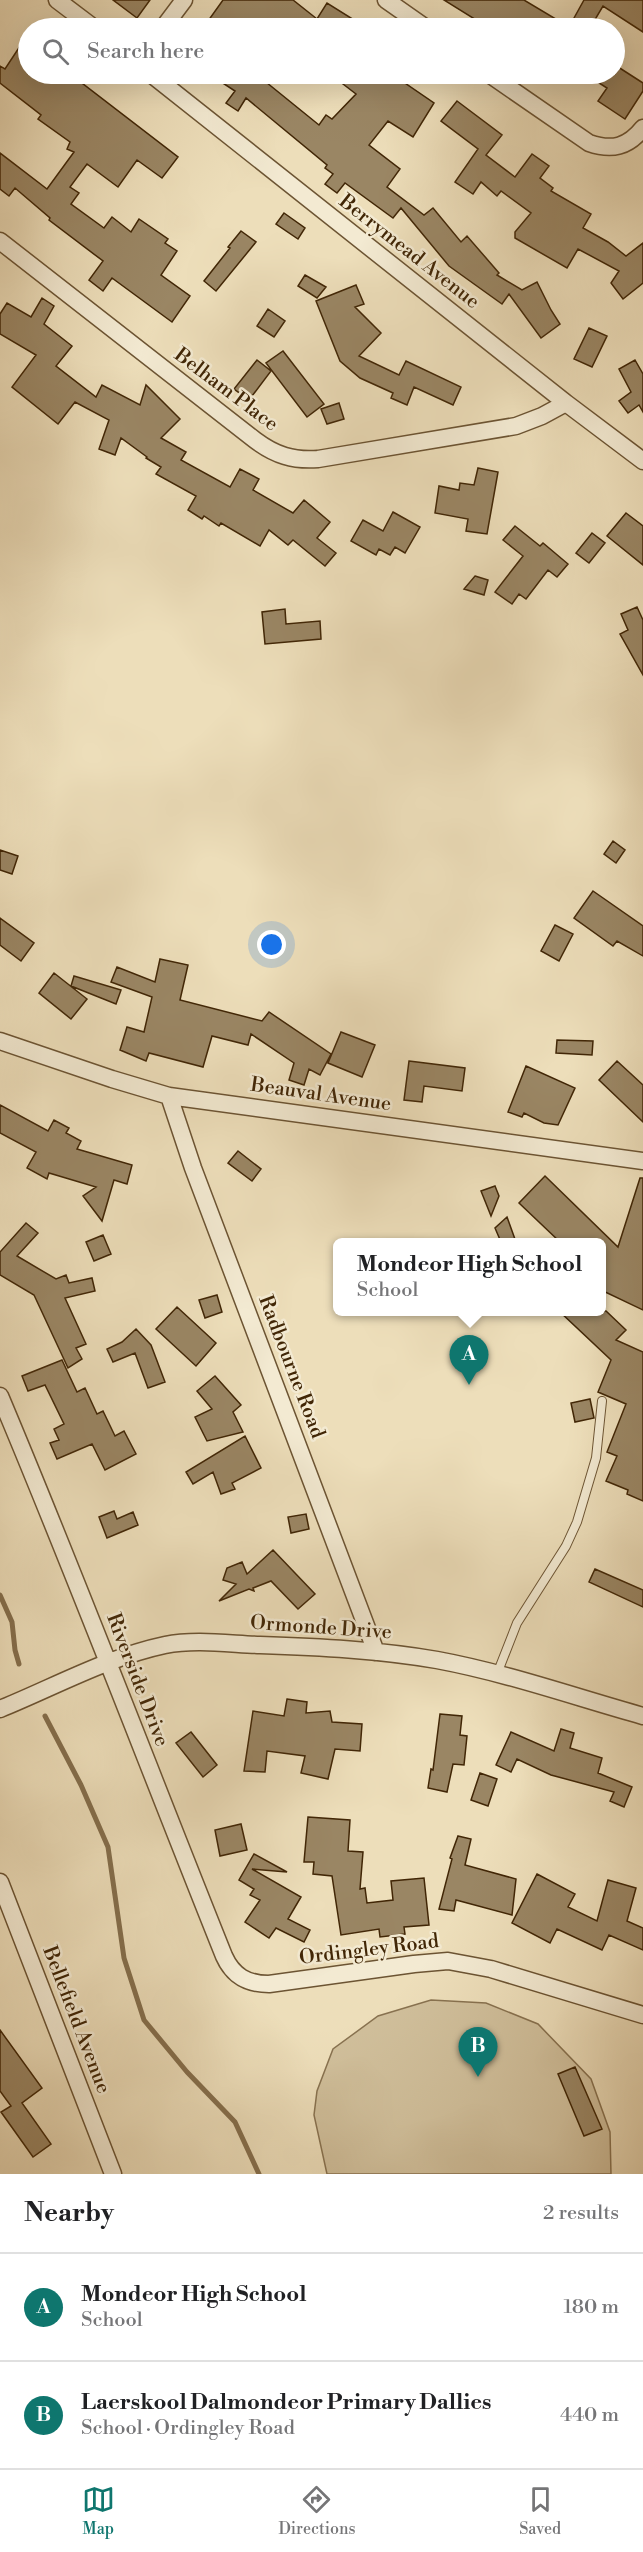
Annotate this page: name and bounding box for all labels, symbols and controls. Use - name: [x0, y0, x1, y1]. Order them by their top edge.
- search box: [18, 18, 625, 84]
- icon: search: [39, 35, 72, 68]
- text: Search here: [87, 38, 204, 65]
- street label: Berrymead Avenue: [333, 189, 484, 315]
- street label: Belham Place: [168, 342, 283, 437]
- your location: [257, 930, 286, 959]
- street label: Beauval Avenue: [248, 1073, 393, 1117]
- popup: [333, 1238, 606, 1316]
- text: Mondeor High School: [357, 1251, 582, 1278]
- text: School: [357, 1278, 419, 1303]
- street label: Radbourne Road: [252, 1292, 330, 1443]
- pin: A: [450, 1336, 488, 1385]
- street label: Riverside Drive: [100, 1610, 174, 1750]
- street label: Ormonde Drive: [249, 1611, 393, 1645]
- street label: Ordingley Road: [298, 1929, 441, 1971]
- street label: Bellefield Avenue: [36, 1942, 116, 2097]
- pin: B: [458, 2028, 498, 2077]
- text: Nearby: [24, 2197, 114, 2229]
- text: 2 results: [543, 2201, 619, 2226]
- text: Mondeor High School: [81, 2281, 306, 2308]
- text: A: [36, 2295, 51, 2320]
- text: 180 m: [564, 2295, 619, 2320]
- text: School: [81, 2308, 143, 2333]
- text: Laerskool Dalmondeor Primary Dallies: [81, 2389, 492, 2416]
- text: B: [36, 2403, 51, 2428]
- text: 440 m: [560, 2403, 619, 2428]
- text: School · Ordingley Road: [81, 2416, 295, 2441]
- tab: Map: [82, 2483, 115, 2539]
- tab: Directions: [278, 2483, 356, 2539]
- tab: Saved: [519, 2483, 561, 2539]

